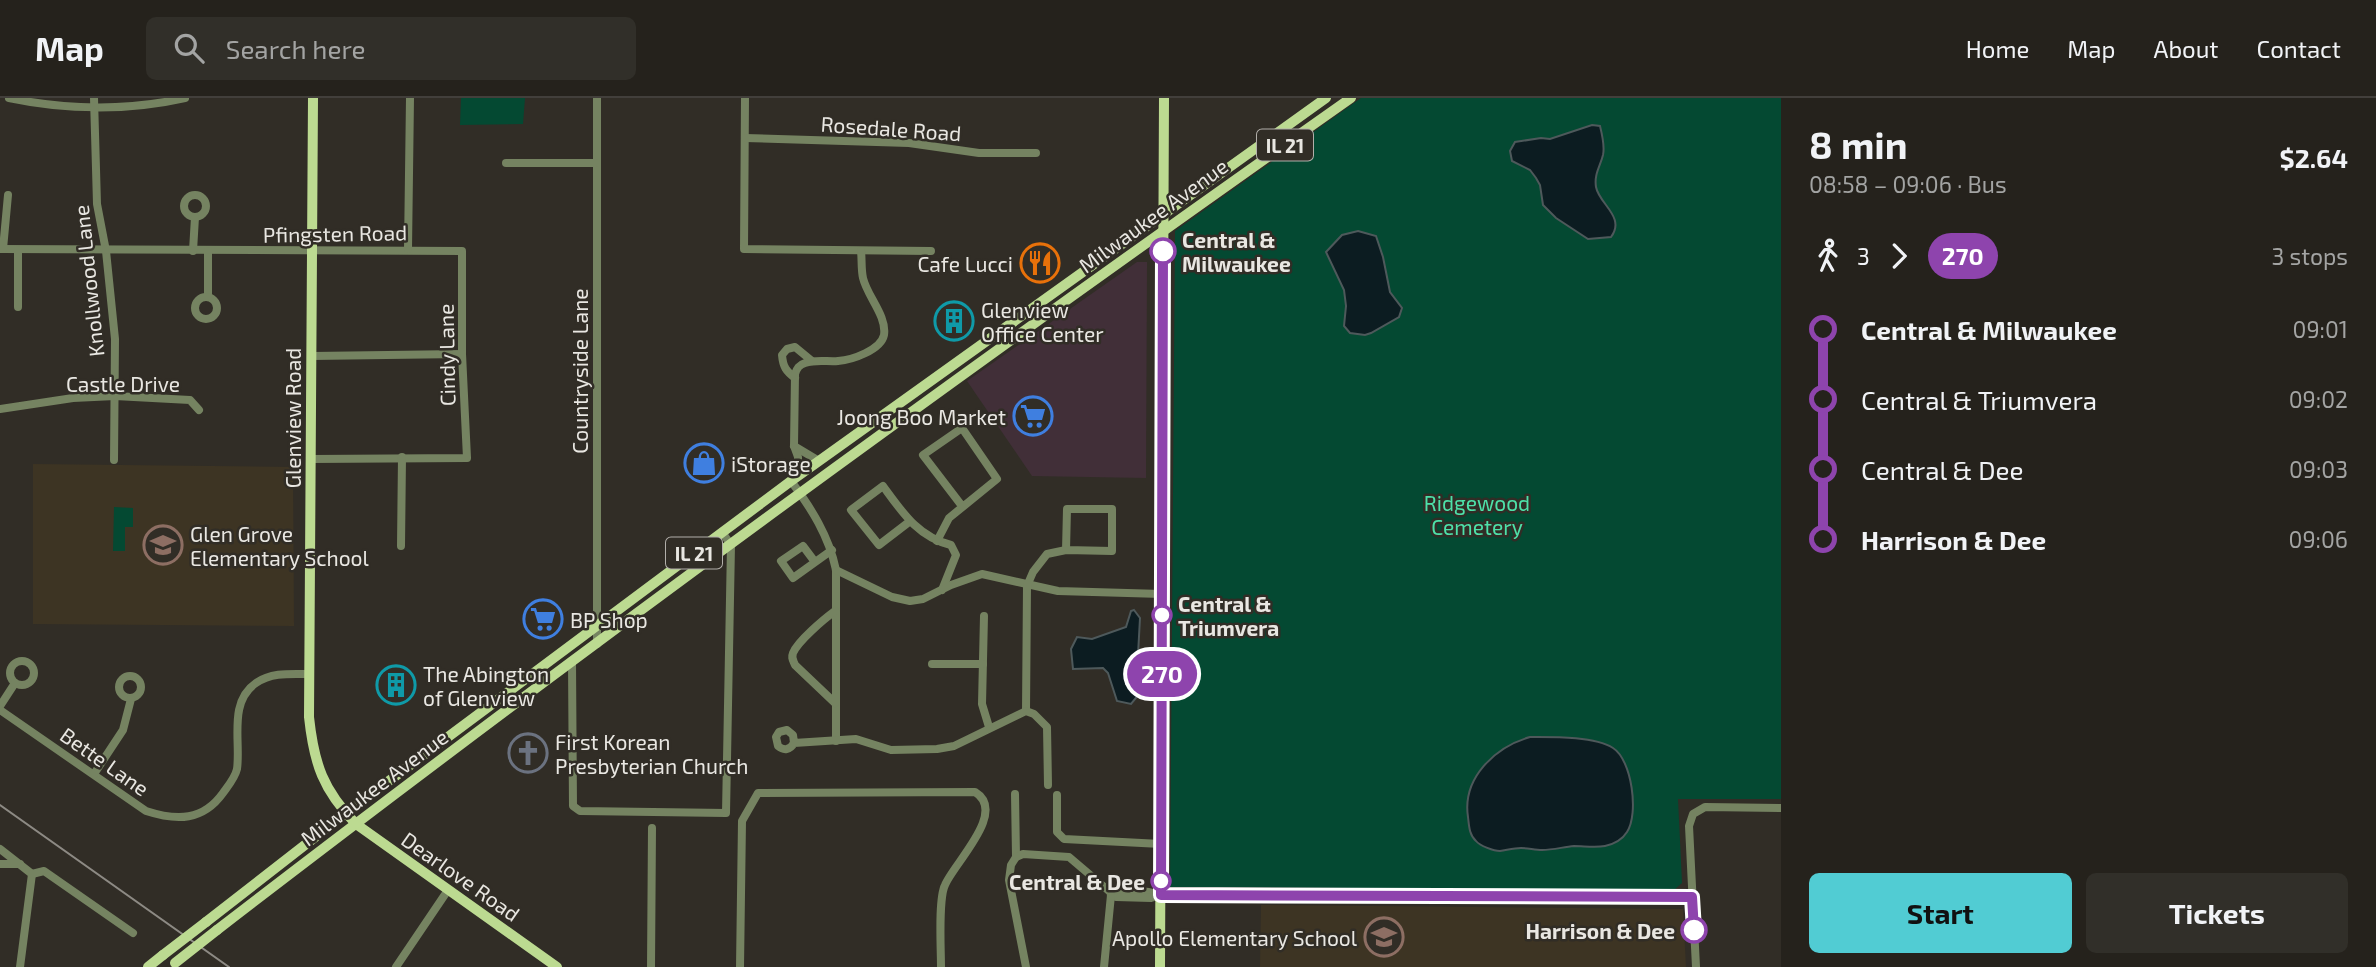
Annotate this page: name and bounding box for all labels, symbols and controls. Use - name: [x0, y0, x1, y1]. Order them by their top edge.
- search box: [146, 17, 636, 80]
- text: Map: [35, 28, 104, 68]
- icon: search: [170, 29, 208, 67]
- text: Search here: [226, 33, 365, 64]
- text: Home: [1966, 34, 2029, 63]
- text: Map: [2067, 34, 2115, 63]
- text: About: [2153, 34, 2219, 63]
- text: Contact: [2257, 34, 2341, 63]
- street label: Rosedale Road: [820, 111, 962, 145]
- text: 8 min: [1809, 121, 1908, 167]
- road number: IL 21: [1257, 130, 1313, 160]
- text: $2.64: [2280, 142, 2348, 173]
- street label: Milwaukee Avenue: [1074, 153, 1232, 277]
- text: 08:58 – 09:06 · Bus: [1809, 170, 2007, 198]
- street label: Knollwood Lane: [68, 204, 108, 358]
- street label: Pfingsten Road: [263, 219, 407, 247]
- place label: Central & Milwaukee: [1182, 227, 1291, 276]
- icon: walk: [1809, 237, 1847, 275]
- icon: forward: [1880, 237, 1918, 275]
- marker: Central & Milwaukee: [1150, 238, 1176, 264]
- text: 270: [1942, 241, 1984, 270]
- restaurant icon: Cafe Lucci: [1019, 242, 1061, 284]
- text: 3: [1857, 242, 1870, 270]
- text: 3 stops: [2272, 242, 2348, 270]
- place label: Cafe Lucci: [917, 251, 1013, 276]
- street label: Countryside Lane: [567, 288, 592, 454]
- place label: Glenview Office Center: [981, 297, 1104, 346]
- building icon: Glenview Office Center: [933, 300, 975, 342]
- street label: Cindy Lane: [433, 304, 459, 406]
- text: Central & Milwaukee: [1861, 314, 2117, 345]
- text: 09:01: [2293, 315, 2348, 343]
- street label: Glenview Road: [280, 348, 305, 488]
- street label: Castle Drive: [66, 371, 180, 396]
- text: Central & Triumvera: [1861, 384, 2097, 415]
- text: 09:02: [2289, 385, 2348, 413]
- supermarket icon: Joong Boo Market: [1012, 395, 1054, 437]
- place label: Joong Boo Market: [837, 404, 1006, 429]
- shop icon: iStorage: [683, 442, 725, 484]
- place label: iStorage: [731, 451, 811, 476]
- text: Central & Dee: [1861, 454, 2023, 485]
- text: 09:03: [2289, 455, 2348, 483]
- park label: Ridgewood Cemetery: [1424, 490, 1530, 539]
- place label: Glen Grove Elementary School: [190, 521, 370, 570]
- school or university icon: Glen Grove Elementary School: [142, 524, 184, 566]
- text: Harrison & Dee: [1861, 524, 2046, 555]
- text: 09:06: [2289, 525, 2348, 553]
- road number: IL 21: [666, 538, 722, 568]
- place label: Central & Triumvera: [1178, 591, 1279, 640]
- supermarket icon: BP Shop: [522, 598, 564, 640]
- marker: Central & Triumvera: [1152, 605, 1172, 625]
- place label: BP Shop: [570, 607, 648, 632]
- line badge: 270: [1122, 651, 1202, 697]
- text: 270: [1141, 659, 1183, 688]
- place label: The Abington of Glenview: [423, 661, 549, 710]
- building icon: The Abington of Glenview: [375, 664, 417, 706]
- street label: Bette Lane: [56, 721, 154, 801]
- street label: Milwaukee Avenue: [295, 724, 453, 850]
- place label: First Korean Presbyterian Church: [555, 729, 749, 778]
- church icon: First Korean Presbyterian Church: [507, 732, 549, 774]
- street label: Dearlove Road: [397, 826, 525, 926]
- place label: Central & Dee: [1009, 869, 1145, 894]
- marker: Central & Dee: [1151, 871, 1171, 891]
- button: Start: [1809, 873, 2072, 953]
- button: Tickets: [2086, 873, 2348, 953]
- school or university icon: Apollo Elementary School: [1363, 916, 1405, 958]
- marker: Harrison & Dee: [1681, 917, 1707, 943]
- place label: Harrison & Dee: [1525, 918, 1675, 943]
- place label: Apollo Elementary School: [1112, 925, 1358, 950]

